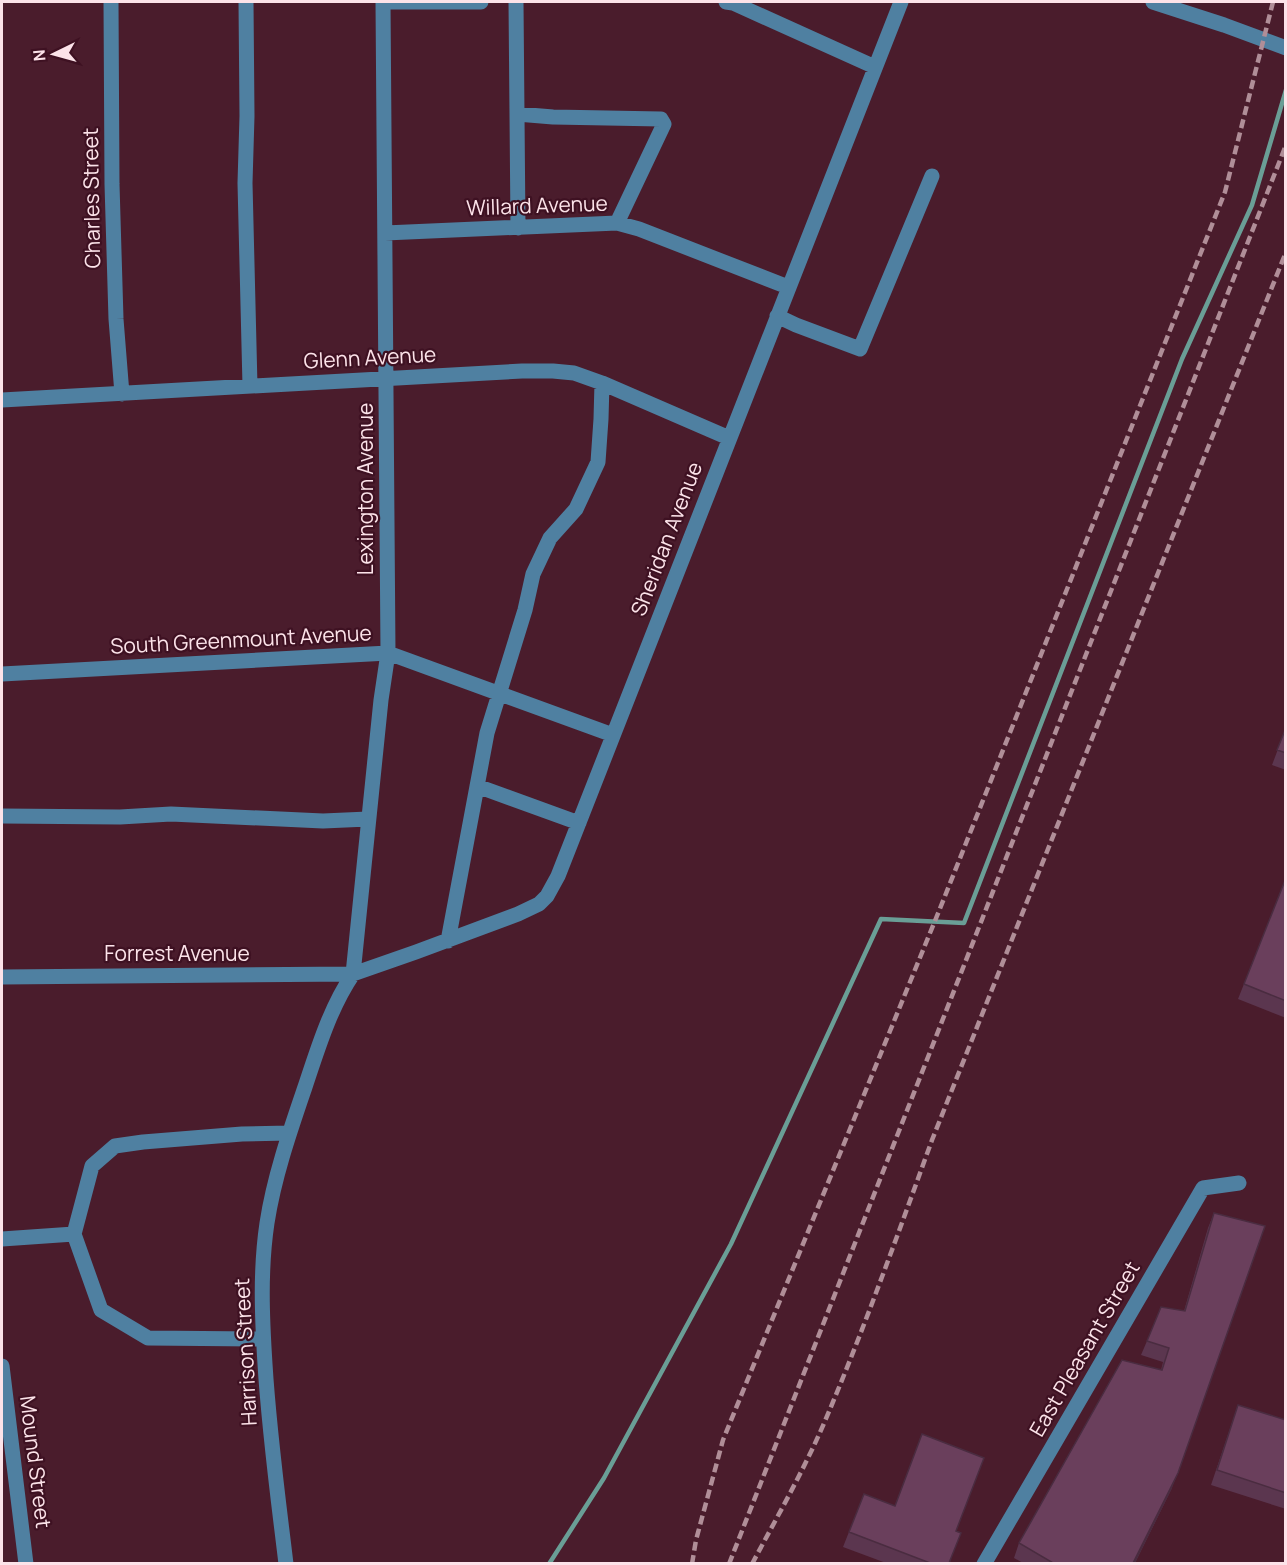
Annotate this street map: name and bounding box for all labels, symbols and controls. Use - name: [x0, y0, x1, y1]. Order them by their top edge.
- north arrow: [24, 24, 84, 84]
- text: N: [28, 49, 51, 62]
- street label: Charles Street: [76, 127, 106, 269]
- street label: Willard Avenue: [466, 189, 608, 221]
- street label: Glenn Avenue: [303, 340, 437, 374]
- street label: Lexington Avenue: [351, 403, 379, 575]
- street label: Sheridan Avenue: [624, 458, 708, 620]
- street label: South Greenmount Avenue: [110, 618, 372, 660]
- street label: Forrest Avenue: [104, 939, 250, 967]
- street label: East Pleasant Street: [1022, 1256, 1146, 1441]
- street label: Harrison Street: [227, 1277, 263, 1427]
- street label: Mound Street: [14, 1394, 58, 1530]

